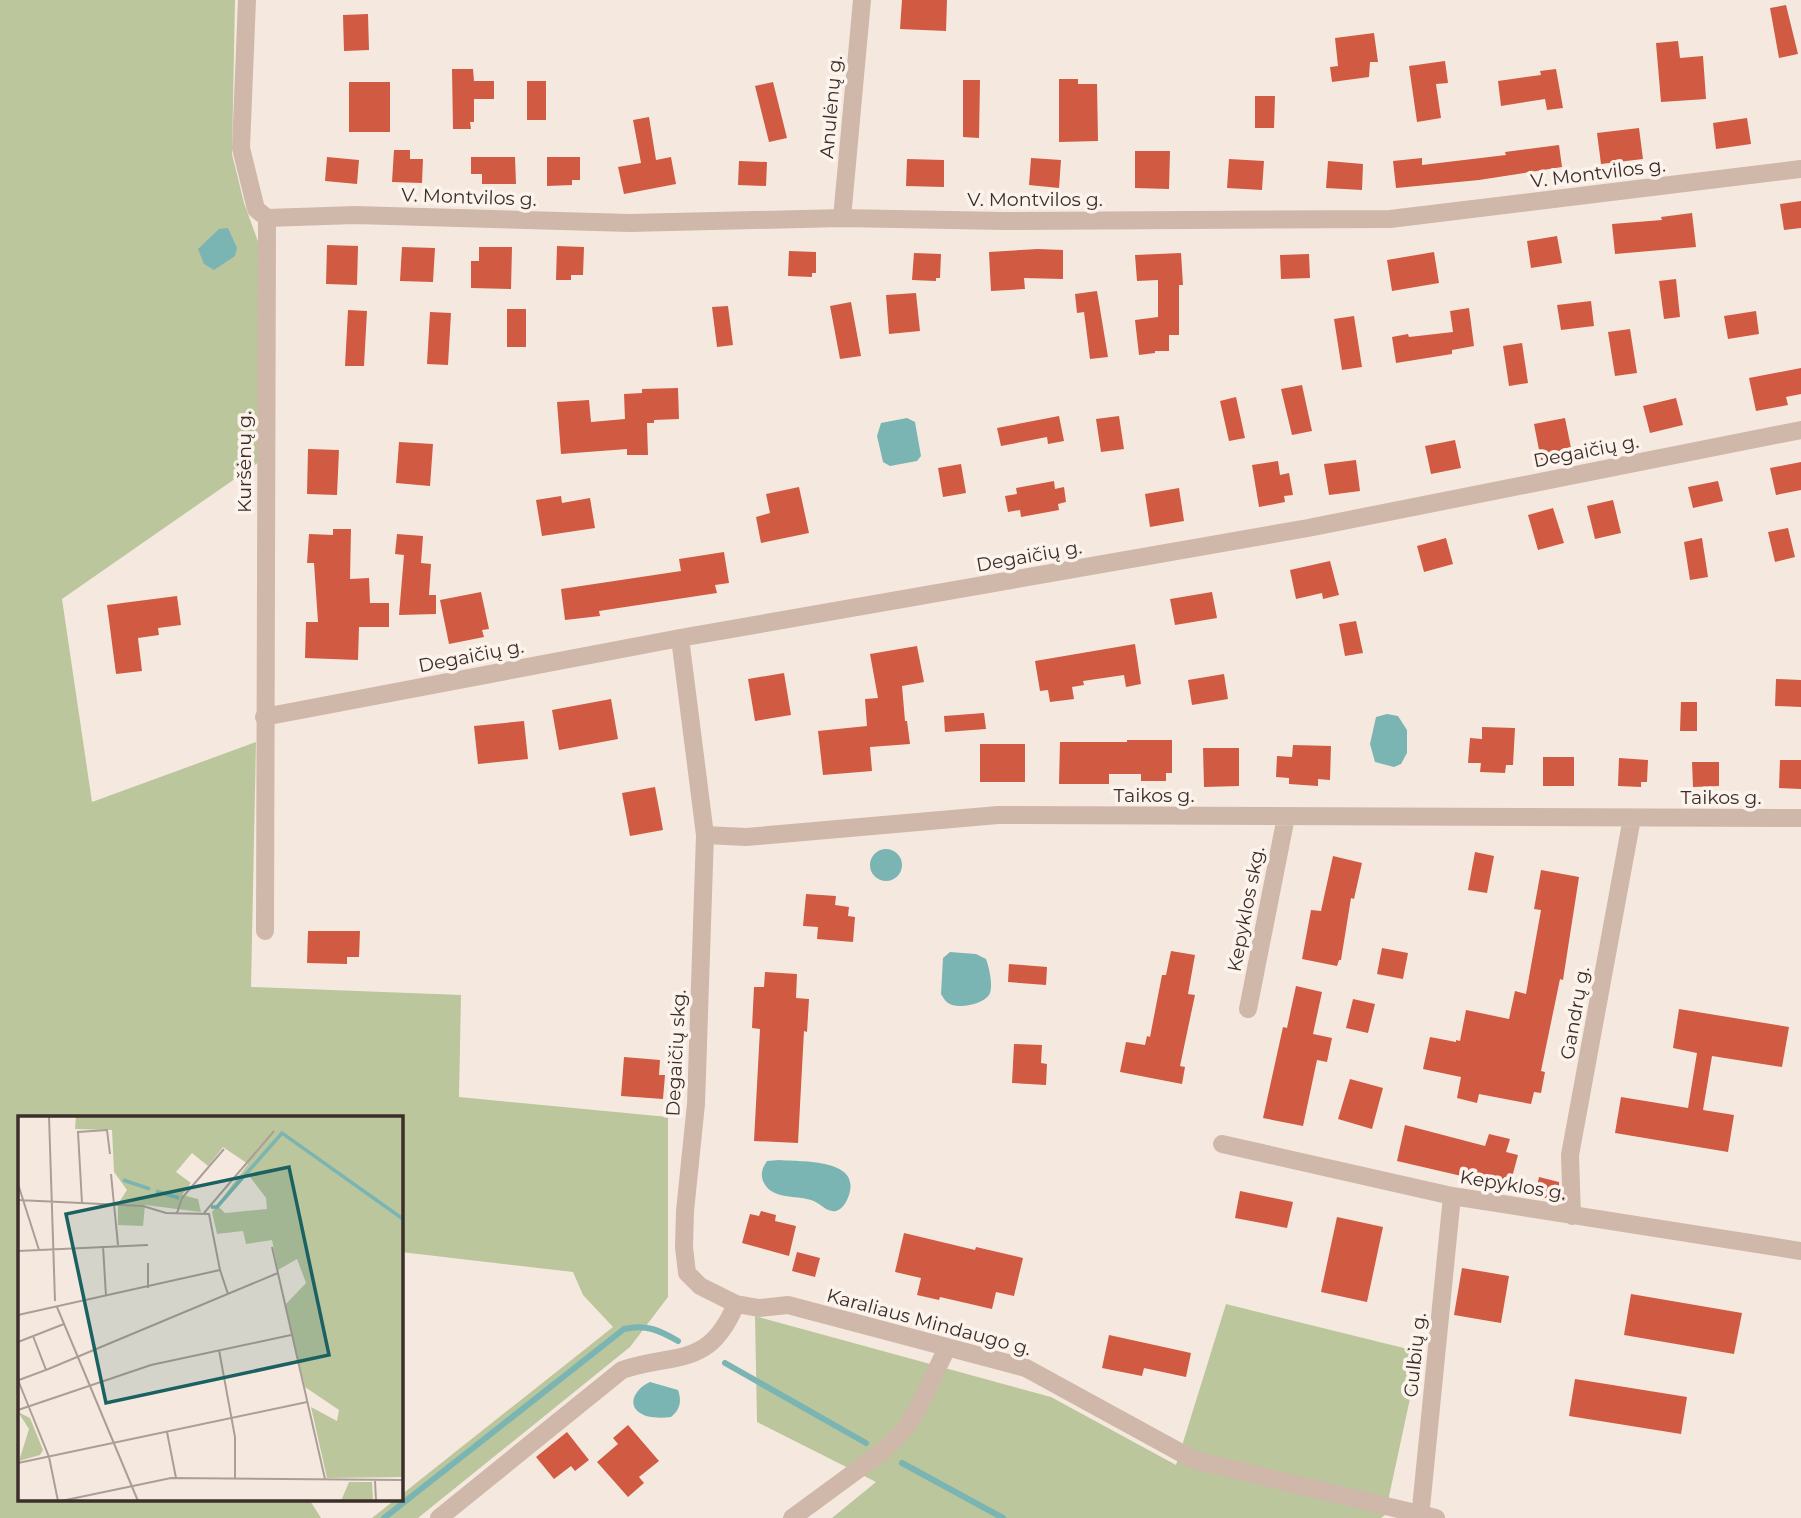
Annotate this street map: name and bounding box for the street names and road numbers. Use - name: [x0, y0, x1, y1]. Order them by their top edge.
- street label: Anulėnų g.: [815, 54, 847, 160]
- street label: V. Montvilos g.: [1529, 153, 1667, 193]
- street label: V. Montvilos g.: [401, 183, 537, 211]
- street label: V. Montvilos g.: [967, 188, 1103, 211]
- street label: Kuršėnų g.: [233, 411, 256, 513]
- street label: Degaičių g.: [1531, 430, 1641, 472]
- street label: Degaičių g.: [974, 535, 1084, 577]
- street label: Degaičių g.: [416, 635, 526, 677]
- street label: Taikos g.: [1114, 784, 1194, 807]
- street label: Taikos g.: [1681, 786, 1761, 809]
- street label: Kepyklos skg.: [1223, 844, 1269, 974]
- street label: Gandrų g.: [1556, 965, 1594, 1061]
- street label: Degaičių skg.: [661, 989, 691, 1117]
- street label: Kepyklos g.: [1458, 1165, 1568, 1205]
- street label: Karaliaus Mindaugo g.: [824, 1284, 1034, 1360]
- street label: Gulbių g.: [1399, 1311, 1431, 1399]

